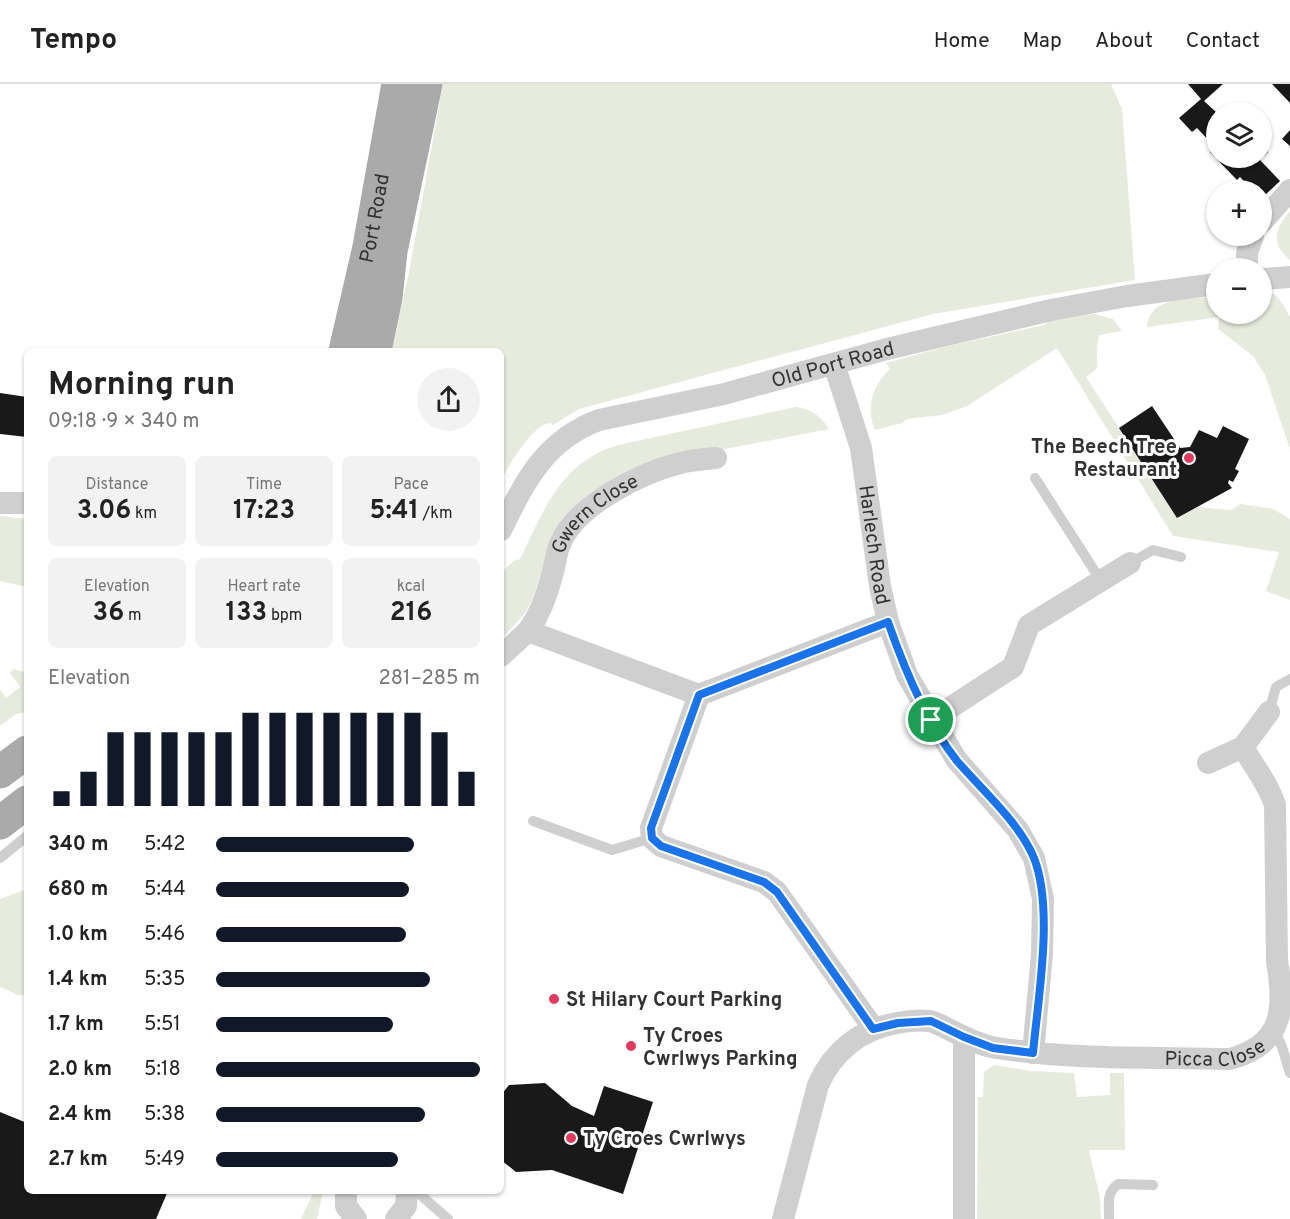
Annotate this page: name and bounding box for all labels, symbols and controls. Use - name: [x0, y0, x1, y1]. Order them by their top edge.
- text: Tempo: [30, 23, 117, 59]
- text: Home: [934, 28, 990, 55]
- text: Map: [1023, 28, 1062, 55]
- text: About: [1095, 28, 1153, 55]
- text: Contact: [1186, 28, 1260, 55]
- map controls: [1206, 102, 1272, 324]
- button: layers: [1206, 102, 1272, 168]
- street label: Port Road: [355, 172, 397, 266]
- button: +: [1206, 180, 1272, 246]
- button: −: [1206, 258, 1272, 324]
- street label: Old Port Road: [769, 337, 897, 395]
- text: Morning run: [48, 365, 235, 407]
- button: share: [417, 368, 480, 431]
- text: 09:18 · 9 × 340 m: [48, 409, 200, 435]
- place label: The Beech Tree Restaurant: [1031, 435, 1177, 484]
- marker: The Beech Tree Restaurant: [1182, 451, 1196, 465]
- street label: Gwern Close: [547, 469, 643, 558]
- text: Distance: [86, 475, 148, 495]
- text: Time: [246, 475, 282, 495]
- text: Pace: [393, 475, 429, 495]
- street label: Harlech Road: [851, 484, 895, 608]
- text: 3.06: [77, 495, 131, 528]
- text: 17:23: [233, 495, 295, 528]
- text: 5:41: [370, 495, 419, 528]
- text: km: [131, 504, 157, 524]
- text: /km: [419, 504, 452, 524]
- text: Elevation: [84, 577, 150, 597]
- text: Heart rate: [227, 577, 301, 597]
- text: kcal: [397, 577, 425, 597]
- text: 36: [93, 597, 124, 630]
- text: 133: [226, 597, 267, 630]
- text: 216: [390, 597, 432, 630]
- text: m: [124, 606, 141, 626]
- text: bpm: [267, 606, 302, 626]
- text: Elevation: [48, 666, 130, 692]
- text: 281–285 m: [379, 666, 480, 692]
- pin: [905, 694, 956, 745]
- icon: arrive: [914, 703, 947, 736]
- text: 340 m: [48, 832, 109, 858]
- text: 5:42: [144, 832, 186, 858]
- text: 680 m: [48, 877, 108, 903]
- text: 5:44: [144, 877, 186, 903]
- text: 1.0 km: [48, 922, 108, 948]
- text: 5:46: [144, 922, 185, 948]
- text: 1.4 km: [48, 967, 108, 993]
- text: 5:35: [144, 967, 185, 993]
- place label: St Hilary Court Parking: [566, 988, 782, 1014]
- marker: St Hilary Court Parking: [547, 992, 561, 1006]
- text: 1.7 km: [48, 1012, 104, 1038]
- text: 5:51: [144, 1012, 181, 1038]
- place label: Ty Croes Cwrlwys Parking: [643, 1024, 798, 1073]
- street label: Picca Close: [1164, 1034, 1272, 1074]
- marker: Ty Croes Cwrlwys Parking: [624, 1039, 638, 1053]
- text: 2.0 km: [48, 1057, 112, 1083]
- text: 5:18: [144, 1057, 181, 1083]
- text: 2.4 km: [48, 1102, 112, 1128]
- text: 5:38: [144, 1102, 185, 1128]
- place label: Ty Croes Cwrlwys: [583, 1127, 746, 1153]
- marker: Ty Croes Cwrlwys: [564, 1131, 578, 1145]
- text: 2.7 km: [48, 1147, 108, 1173]
- text: 5:49: [144, 1147, 185, 1173]

